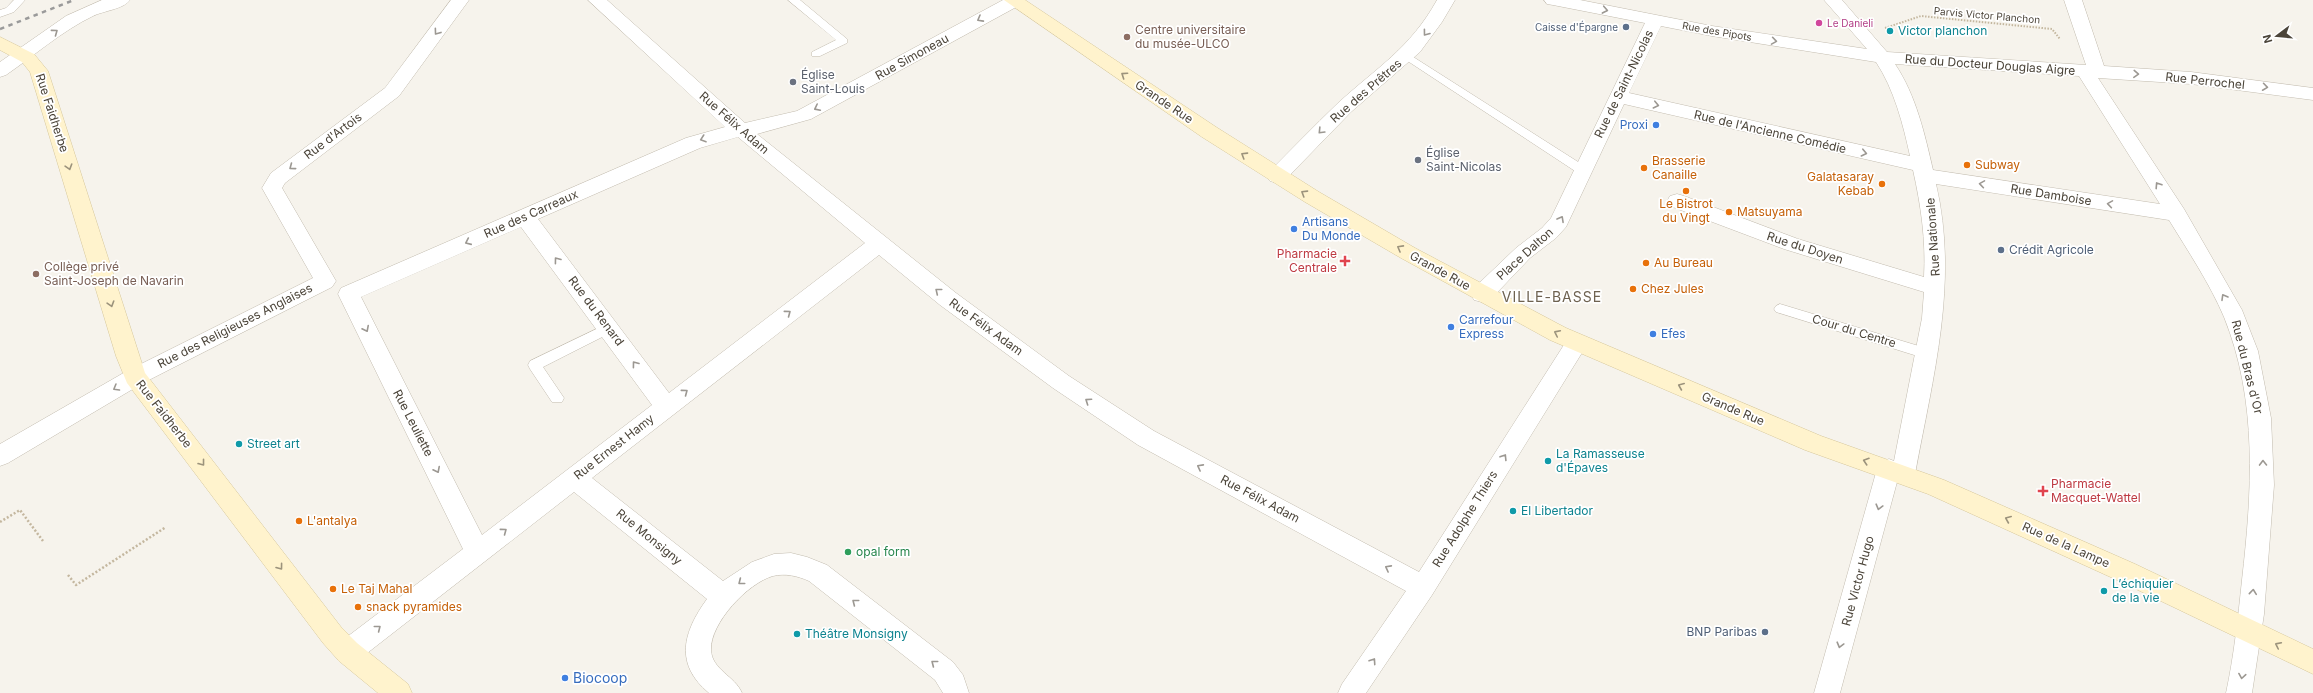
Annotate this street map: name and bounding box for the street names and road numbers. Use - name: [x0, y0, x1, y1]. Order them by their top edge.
- street label: Parvis Victor Planchon: [1933, 4, 2041, 26]
- street label: Rue des Pipots: [1681, 19, 1753, 43]
- street label: Rue de Saint-Nicolas: [1591, 27, 1656, 140]
- street label: Rue Simoneau: [872, 30, 951, 83]
- street label: Rue du Docteur Douglas Aigre: [1904, 51, 2076, 78]
- street label: Rue des Prêtres: [1327, 56, 1404, 126]
- street label: Rue Perrochel: [2165, 69, 2246, 92]
- street label: Rue Faidherbe: [33, 71, 72, 154]
- street label: Grande Rue: [1132, 77, 1196, 126]
- street label: Rue Félix Adam: [696, 88, 772, 157]
- street label: Rue de l'Ancienne Comédie: [1692, 107, 1848, 156]
- street label: Rue d'Artois: [301, 109, 365, 162]
- street label: Rue Damboise: [2009, 181, 2093, 208]
- street label: Rue des Carreaux: [481, 186, 581, 241]
- street label: Rue Nationale: [1922, 197, 1943, 277]
- street label: Place Dalton: [1493, 224, 1556, 283]
- street label: Rue du Doyen: [1765, 228, 1845, 267]
- street label: Grande Rue: [1407, 248, 1473, 293]
- street label: Rue du Renard: [565, 273, 627, 348]
- street label: Rue des Religieuses Anglaises: [155, 280, 315, 371]
- street label: Rue Félix Adam: [947, 295, 1026, 358]
- street label: Cour du Centre: [1810, 311, 1898, 350]
- street label: Rue du Bras d'Or: [2229, 318, 2267, 416]
- street label: Rue Faidherbe: [133, 377, 196, 451]
- street label: Rue Leuliette: [390, 387, 437, 459]
- street label: Grande Rue: [1699, 389, 1767, 429]
- street label: Rue Ernest Hamy: [571, 411, 657, 483]
- street label: Rue Adolphe Thiers: [1429, 468, 1500, 570]
- street label: Rue Félix Adam: [1218, 471, 1302, 526]
- street label: Rue Monsigny: [613, 505, 686, 568]
- street label: Rue de la Lampe: [2020, 519, 2112, 571]
- street label: Rue Victor Hugo: [1838, 534, 1877, 628]

